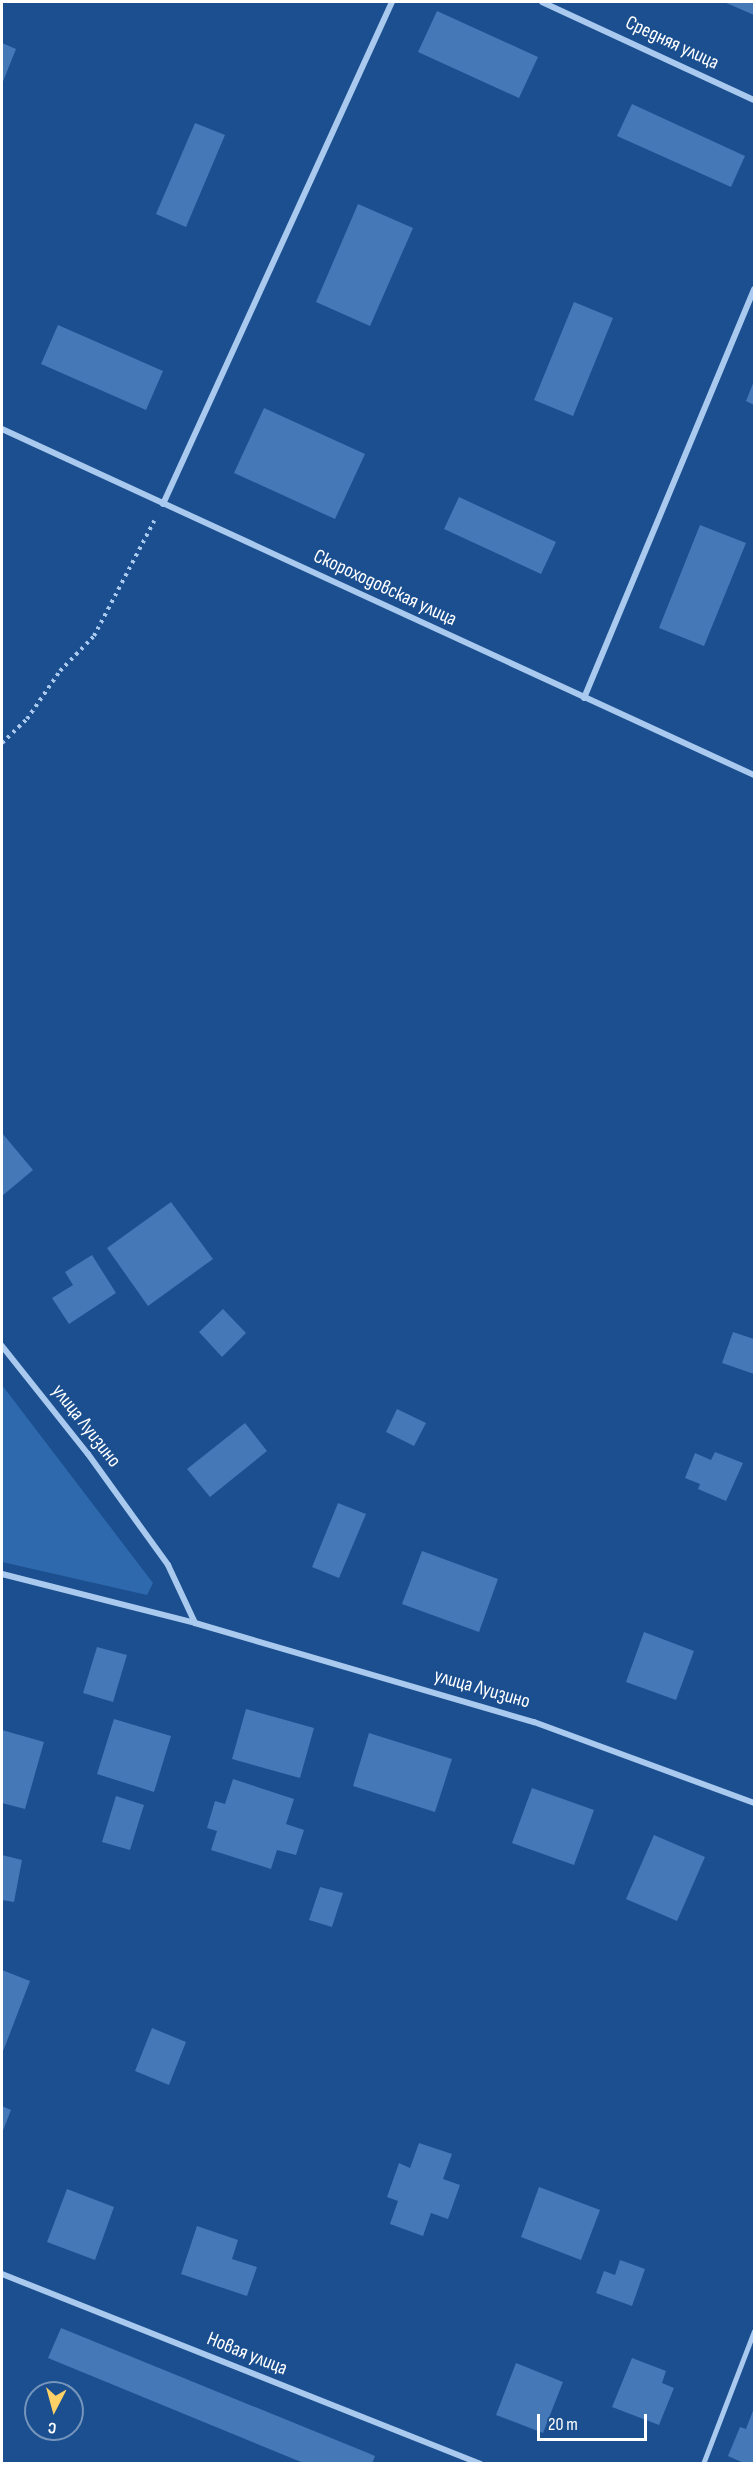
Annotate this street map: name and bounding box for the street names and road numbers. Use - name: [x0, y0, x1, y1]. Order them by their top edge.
- street label: Средняя улица: [621, 11, 723, 75]
- street label: Скороходовская улица: [310, 544, 460, 632]
- street label: улица Луизино: [46, 1380, 126, 1472]
- street label: улица Луизино: [431, 1664, 533, 1714]
- street label: Новая улица: [203, 2327, 291, 2381]

